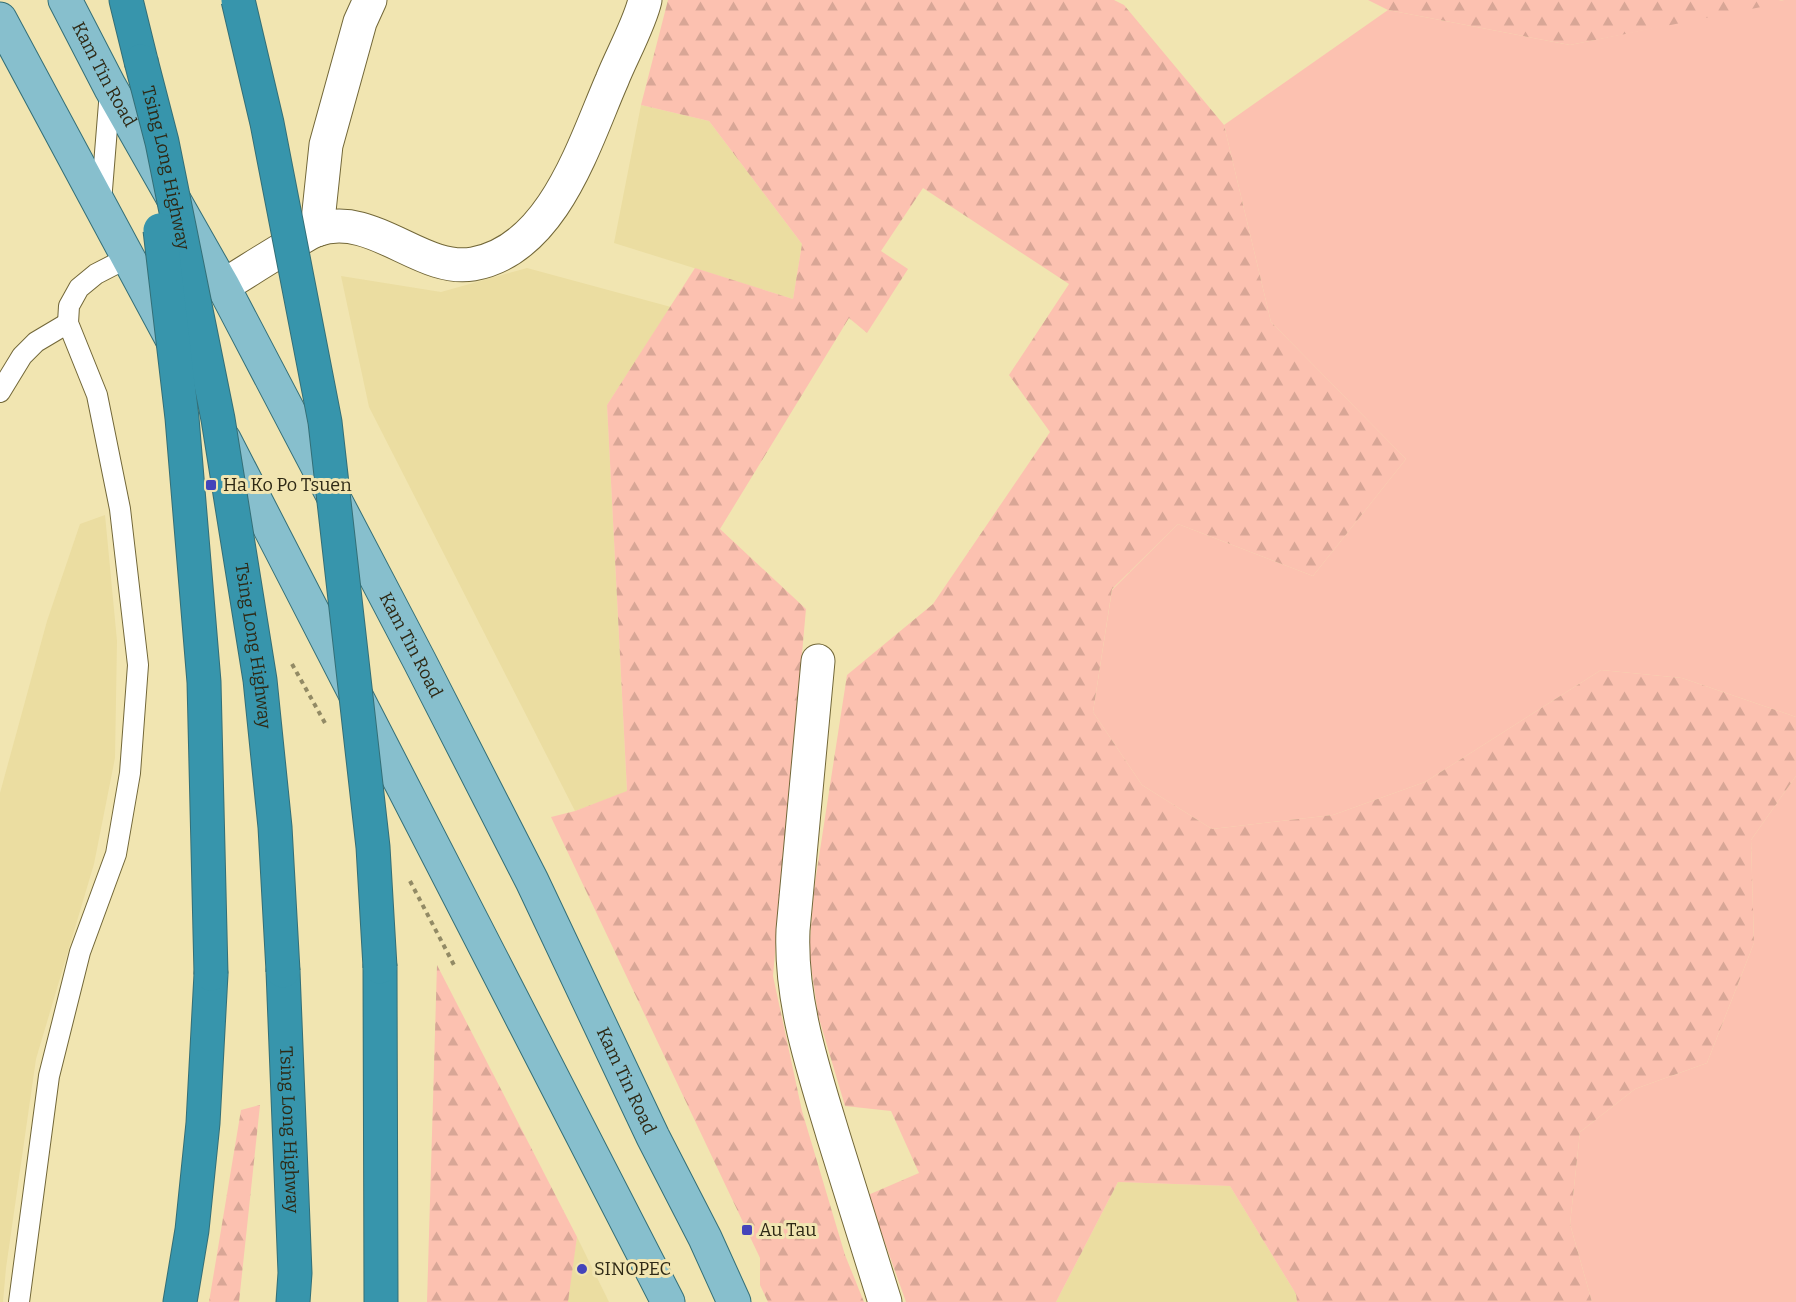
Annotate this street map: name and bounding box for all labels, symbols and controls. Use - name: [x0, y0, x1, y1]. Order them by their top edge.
- street label: Kam Tin Road: [67, 18, 141, 131]
- street label: Tsing Long Highway: [137, 84, 195, 252]
- place label: Ha Ko Po Tsuen: [223, 474, 352, 496]
- marker: Ha Ko Po Tsuen: [204, 478, 218, 492]
- street label: Tsing Long Highway: [230, 562, 276, 730]
- street label: Kam Tin Road: [375, 589, 447, 702]
- street label: Kam Tin Road: [592, 1024, 661, 1138]
- street label: Tsing Long Highway: [275, 1046, 304, 1214]
- place label: Au Tau: [759, 1219, 817, 1241]
- marker: Au Tau: [740, 1223, 754, 1237]
- place label: SINOPEC: [594, 1258, 671, 1280]
- marker: SINOPEC: [575, 1262, 589, 1276]

